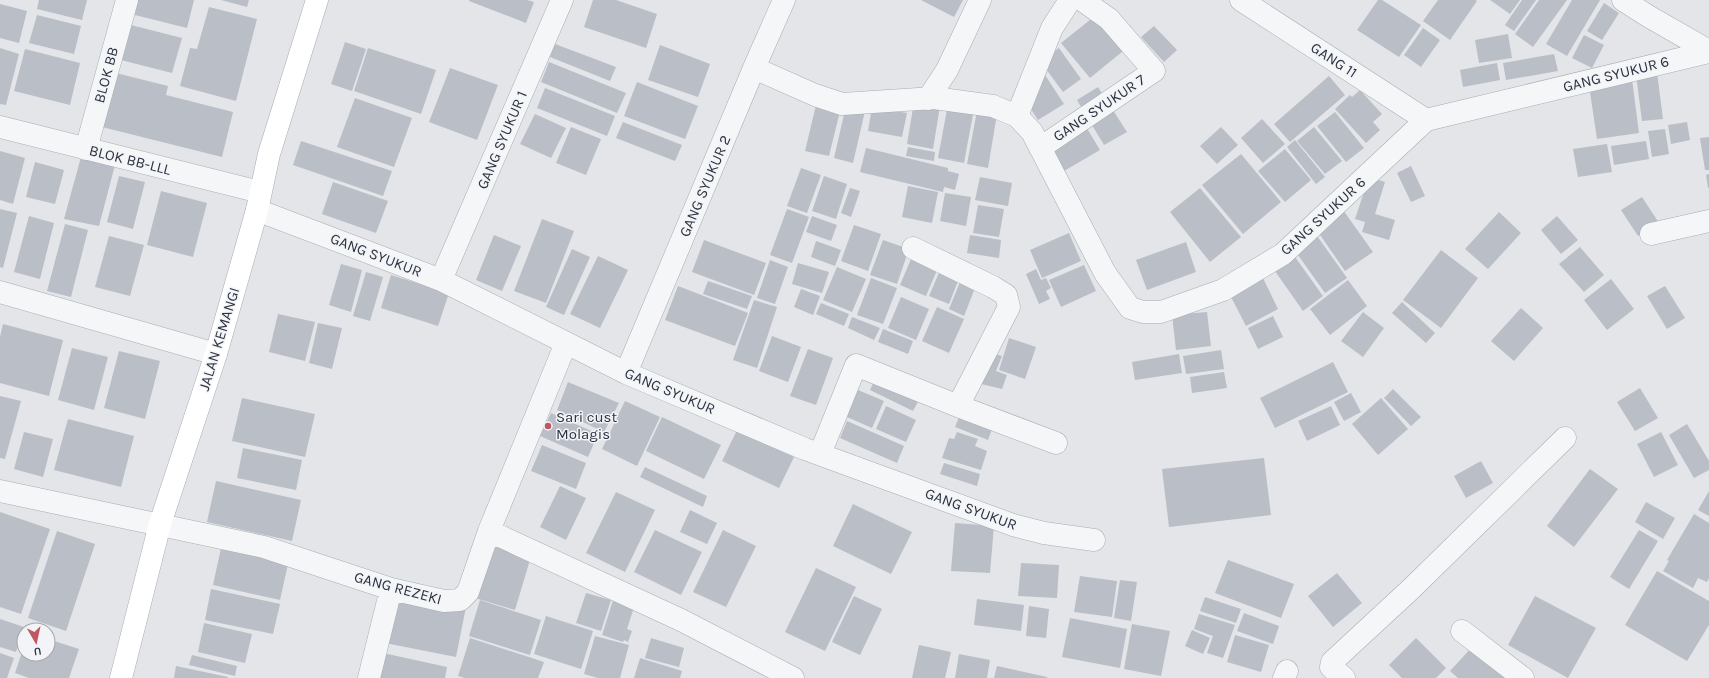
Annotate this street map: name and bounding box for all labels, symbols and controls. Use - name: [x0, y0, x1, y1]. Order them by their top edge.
- street label: GANG 11: [1307, 38, 1361, 82]
- street label: BLOK BB: [90, 45, 122, 105]
- street label: GANG SYUKUR 6: [1561, 52, 1671, 96]
- street label: GANG SYUKUR 7: [1050, 71, 1148, 145]
- street label: GANG SYUKUR 1: [473, 88, 531, 192]
- street label: GANG SYUKUR 2: [675, 132, 735, 240]
- street label: BLOK BB-LLL: [87, 141, 173, 179]
- street label: GANG SYUKUR 6: [1277, 173, 1369, 259]
- street label: GANG SYUKUR: [328, 229, 424, 281]
- street label: JALAN KEMANGI: [195, 285, 243, 393]
- street label: GANG SYUKUR: [622, 364, 718, 418]
- place label: Sari cust Molagis: [556, 408, 617, 443]
- marker: Sari cust Molagis: [543, 421, 553, 431]
- street label: GANG SYUKUR: [923, 484, 1019, 534]
- street label: GANG REZEKI: [352, 568, 444, 608]
- north arrow: [16, 622, 56, 662]
- text: U: [33, 644, 42, 658]

